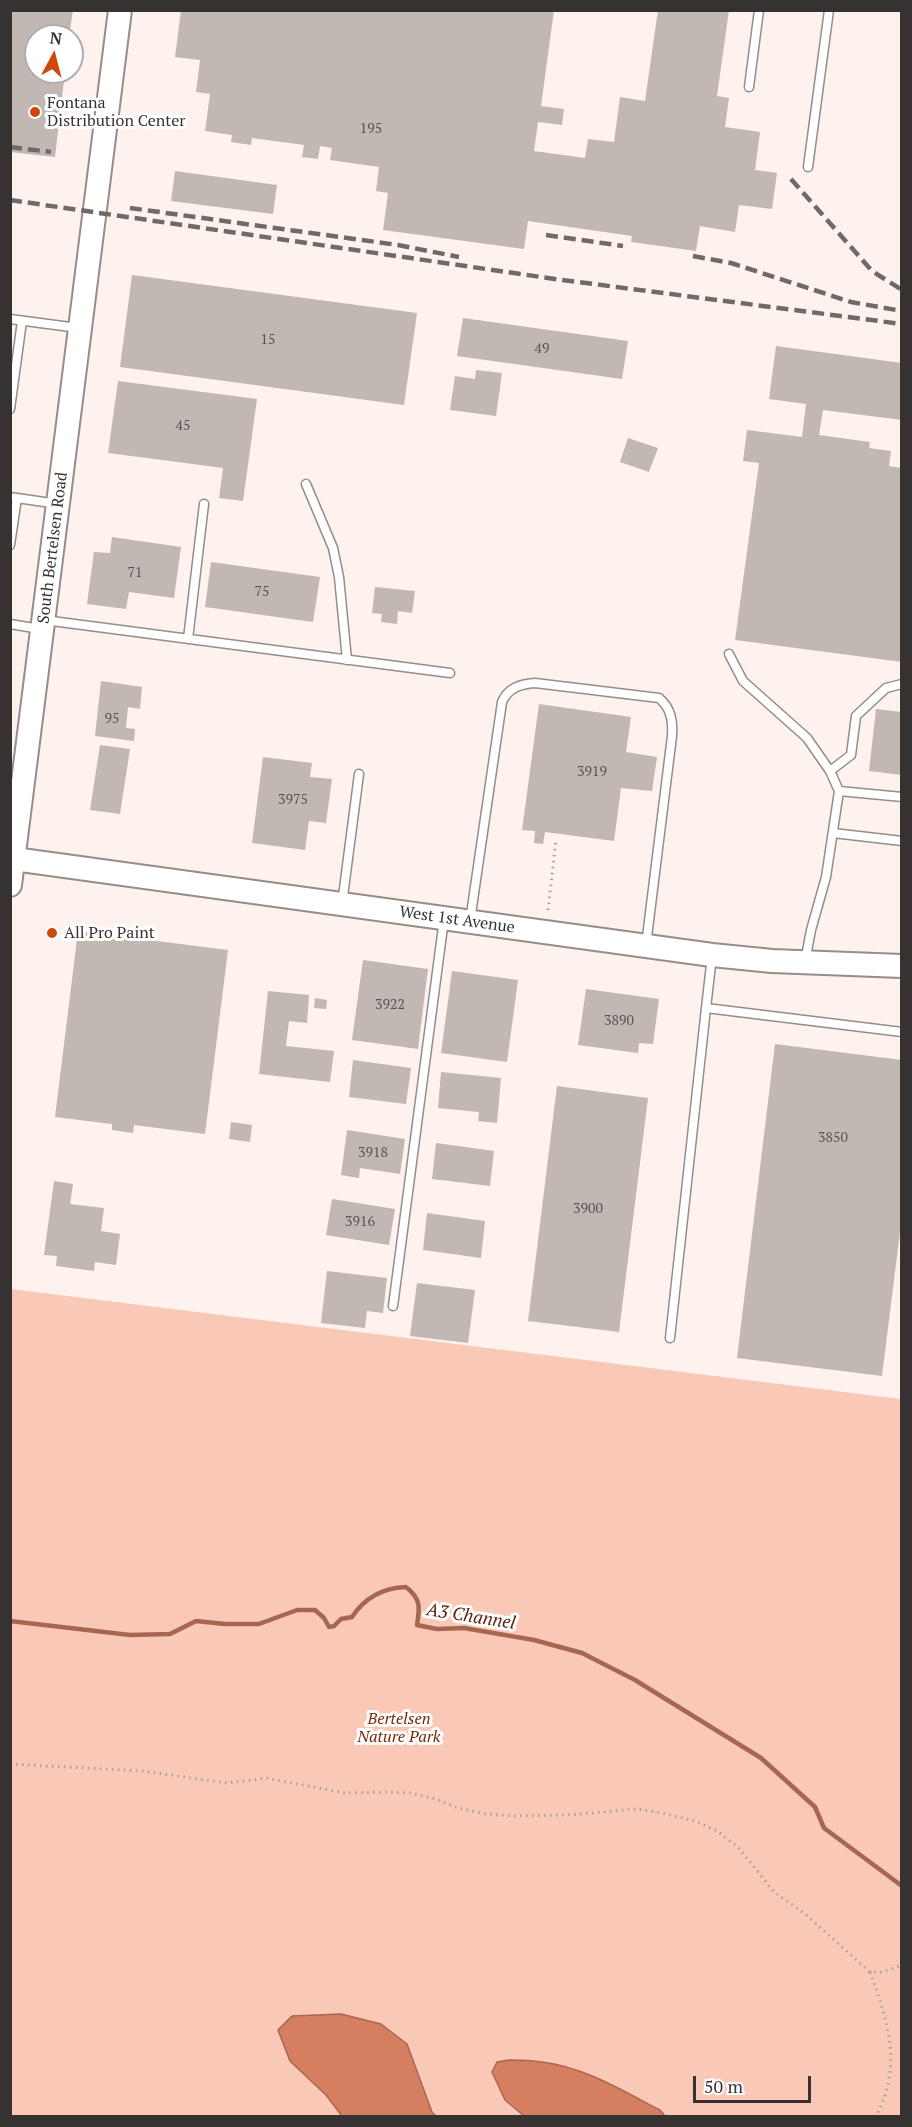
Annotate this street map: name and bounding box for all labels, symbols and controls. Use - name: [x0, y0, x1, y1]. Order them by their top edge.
- north arrow: [24, 24, 84, 84]
- text: N: [49, 26, 63, 50]
- place label: Fontana Distribution Center: [47, 93, 185, 131]
- marker: Fontana Distribution Center: [28, 105, 42, 119]
- house number: 195: [360, 121, 382, 137]
- house number: 15: [261, 332, 275, 348]
- house number: 49: [535, 341, 549, 357]
- house number: 45: [176, 418, 190, 434]
- street label: South Bertelsen Road: [34, 471, 72, 625]
- house number: 71: [128, 565, 142, 581]
- house number: 75: [255, 584, 269, 600]
- house number: 95: [105, 711, 119, 727]
- house number: 3919: [577, 764, 607, 780]
- house number: 3975: [278, 792, 308, 808]
- street label: West 1st Avenue: [398, 902, 516, 938]
- place label: All Pro Paint: [64, 923, 155, 943]
- marker: All Pro Paint: [45, 926, 59, 940]
- house number: 3922: [375, 997, 405, 1013]
- house number: 3890: [604, 1013, 634, 1029]
- house number: 3850: [818, 1130, 848, 1146]
- house number: 3918: [358, 1145, 388, 1161]
- house number: 3900: [573, 1201, 603, 1217]
- house number: 3916: [345, 1214, 375, 1230]
- water label: A3 Channel: [425, 1599, 517, 1635]
- park label: Bertelsen Nature Park: [357, 1709, 441, 1747]
- scale bar: [696, 2064, 814, 2102]
- text: 50 m: [704, 2074, 743, 2098]

